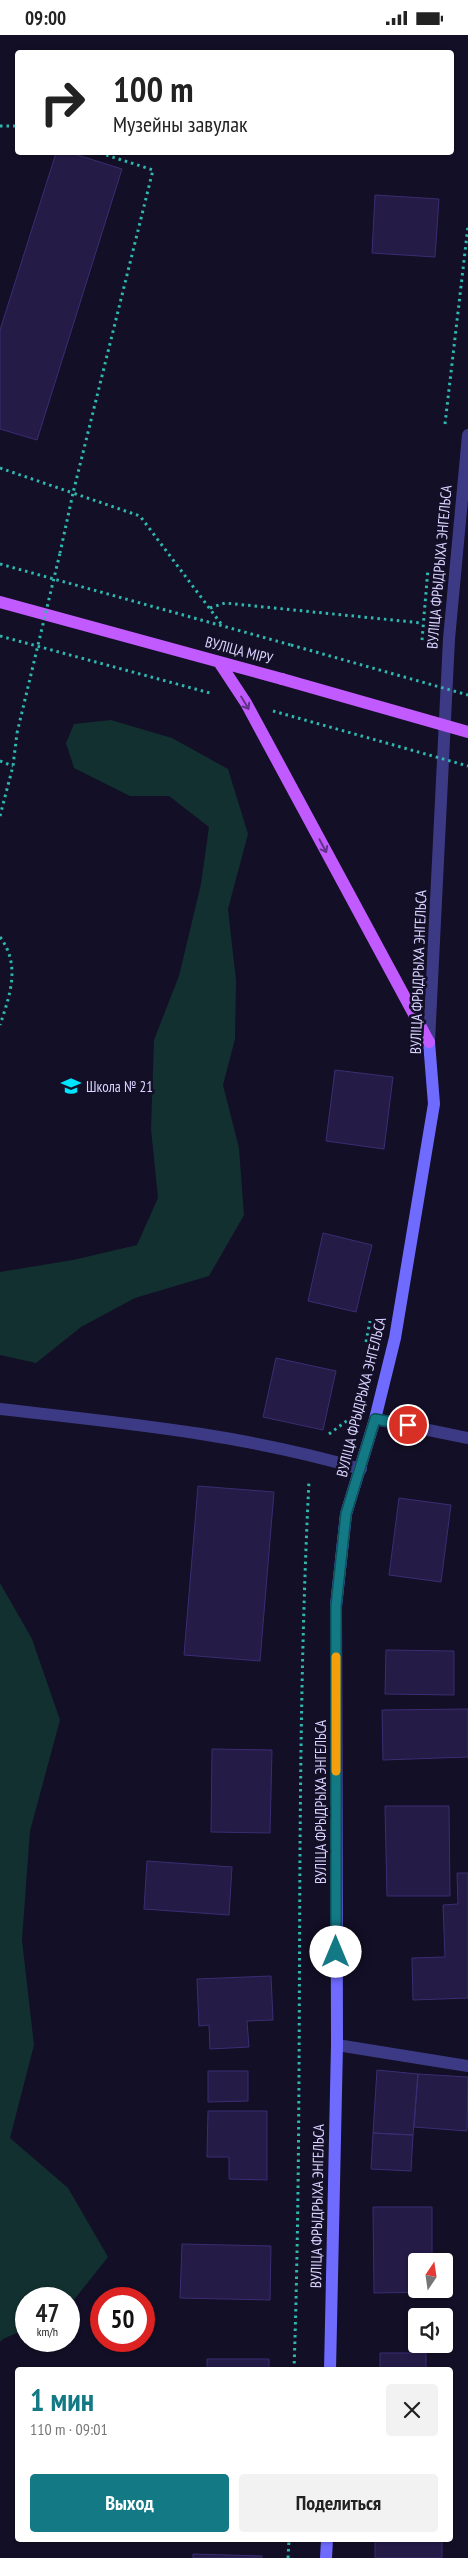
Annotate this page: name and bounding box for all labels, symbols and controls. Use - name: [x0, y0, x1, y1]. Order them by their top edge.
- text: 09:00: [25, 6, 66, 30]
- text: 100 m: [113, 66, 194, 112]
- icon: right: [30, 70, 95, 135]
- text: Музейны завулак: [113, 110, 247, 138]
- street label: ВУЛІЦА ФРЫДРЫХА ЭНГЕЛЬСА: [422, 484, 456, 650]
- street label: ВУЛІЦА МІРУ: [203, 632, 275, 668]
- one-way arrow: [240, 695, 250, 709]
- one-way arrow: [318, 838, 328, 852]
- street label: ВУЛІЦА ФРЫДРЫХА ЭНГЕЛЬСА: [406, 889, 430, 1054]
- school or university icon: Школа № 21: [60, 1075, 82, 1097]
- place label: Школа № 21: [86, 1077, 153, 1096]
- street label: ВУЛІЦА ФРЫДРЫХА ЭНГЕЛЬСА: [332, 1314, 390, 1479]
- pin: [387, 1404, 429, 1446]
- icon: arrive: [394, 1411, 422, 1439]
- street label: ВУЛІЦА ФРЫДРЫХА ЭНГЕЛЬСА: [311, 1719, 330, 1884]
- position arrow: [309, 1925, 361, 1977]
- street label: ВУЛІЦА ФРЫДРЫХА ЭНГЕЛЬСА: [306, 2123, 328, 2288]
- north arrow: [408, 2253, 452, 2297]
- map controls: [408, 2253, 453, 2353]
- speed limit sign: 50: [90, 2287, 155, 2352]
- text: 47: [36, 2297, 59, 2329]
- button: sound: [408, 2308, 453, 2353]
- text: km/h: [37, 2324, 58, 2339]
- text: 1 мин: [30, 2380, 94, 2419]
- button: close: [386, 2384, 438, 2436]
- text: 110 m · 09:01: [30, 2419, 108, 2439]
- button: Выход: [30, 2474, 229, 2532]
- button: Поделиться: [239, 2474, 438, 2532]

